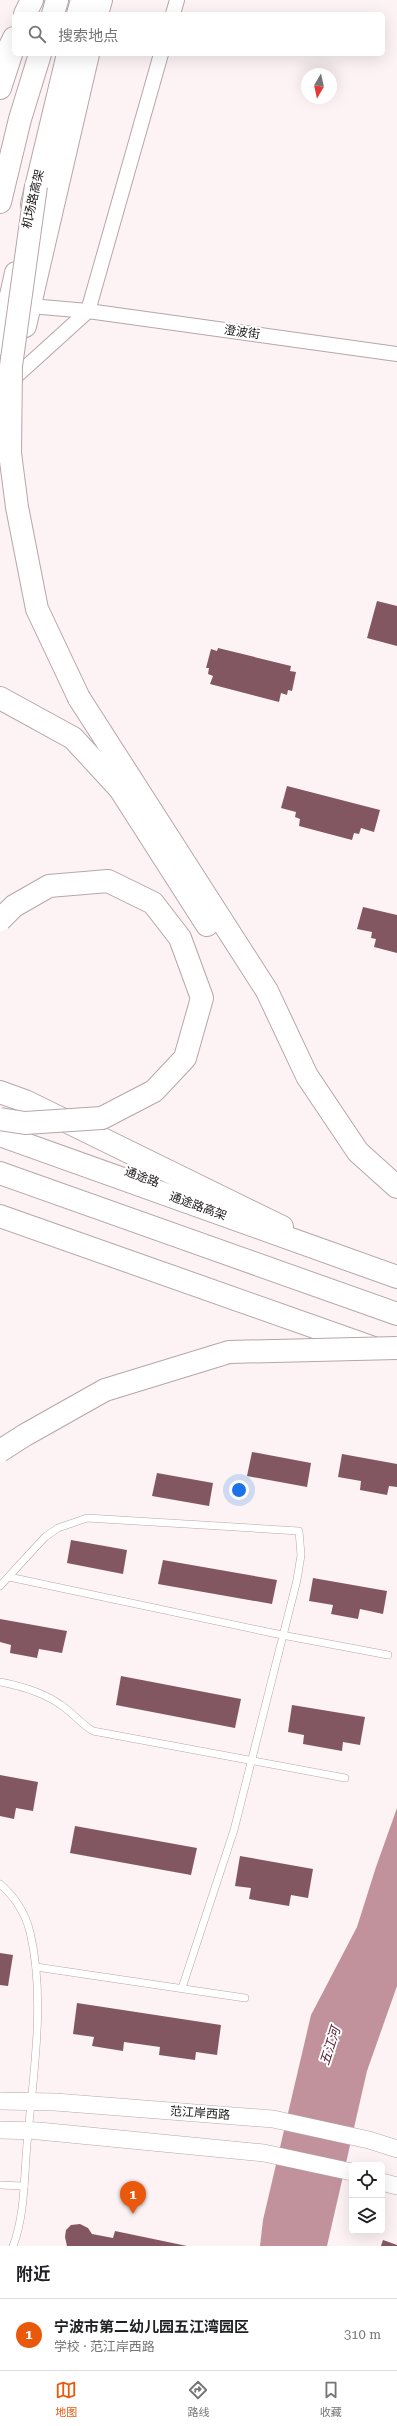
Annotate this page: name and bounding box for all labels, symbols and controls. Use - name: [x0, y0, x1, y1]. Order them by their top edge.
- search box: [12, 12, 385, 56]
- icon: search: [26, 23, 48, 45]
- text: 搜索地点: [58, 27, 118, 45]
- north arrow: [301, 68, 337, 104]
- street label: 机场路高架: [19, 168, 47, 230]
- street label: 澄波街: [223, 323, 261, 341]
- street label: 通途路: [123, 1164, 161, 1190]
- street label: 通途路高架: [167, 1189, 229, 1223]
- your location: [229, 1480, 249, 1500]
- water label: 五江河: [317, 2022, 344, 2067]
- street label: 范江岸西路: [170, 2104, 230, 2122]
- map controls: [349, 2162, 385, 2234]
- button: locate: [349, 2162, 385, 2198]
- pin: 1: [120, 2181, 146, 2214]
- button: layers: [349, 2198, 385, 2234]
- text: 附近: [16, 2264, 50, 2284]
- text: 宁波市第二幼儿园五江湾园区: [54, 2318, 249, 2336]
- text: 1: [25, 2327, 33, 2342]
- text: 310 m: [344, 2327, 381, 2342]
- text: 学校 · 范江岸西路: [54, 2339, 155, 2354]
- tab: 地图: [55, 2379, 77, 2419]
- tab: 路线: [187, 2379, 209, 2419]
- tab: 收藏: [320, 2379, 342, 2419]

